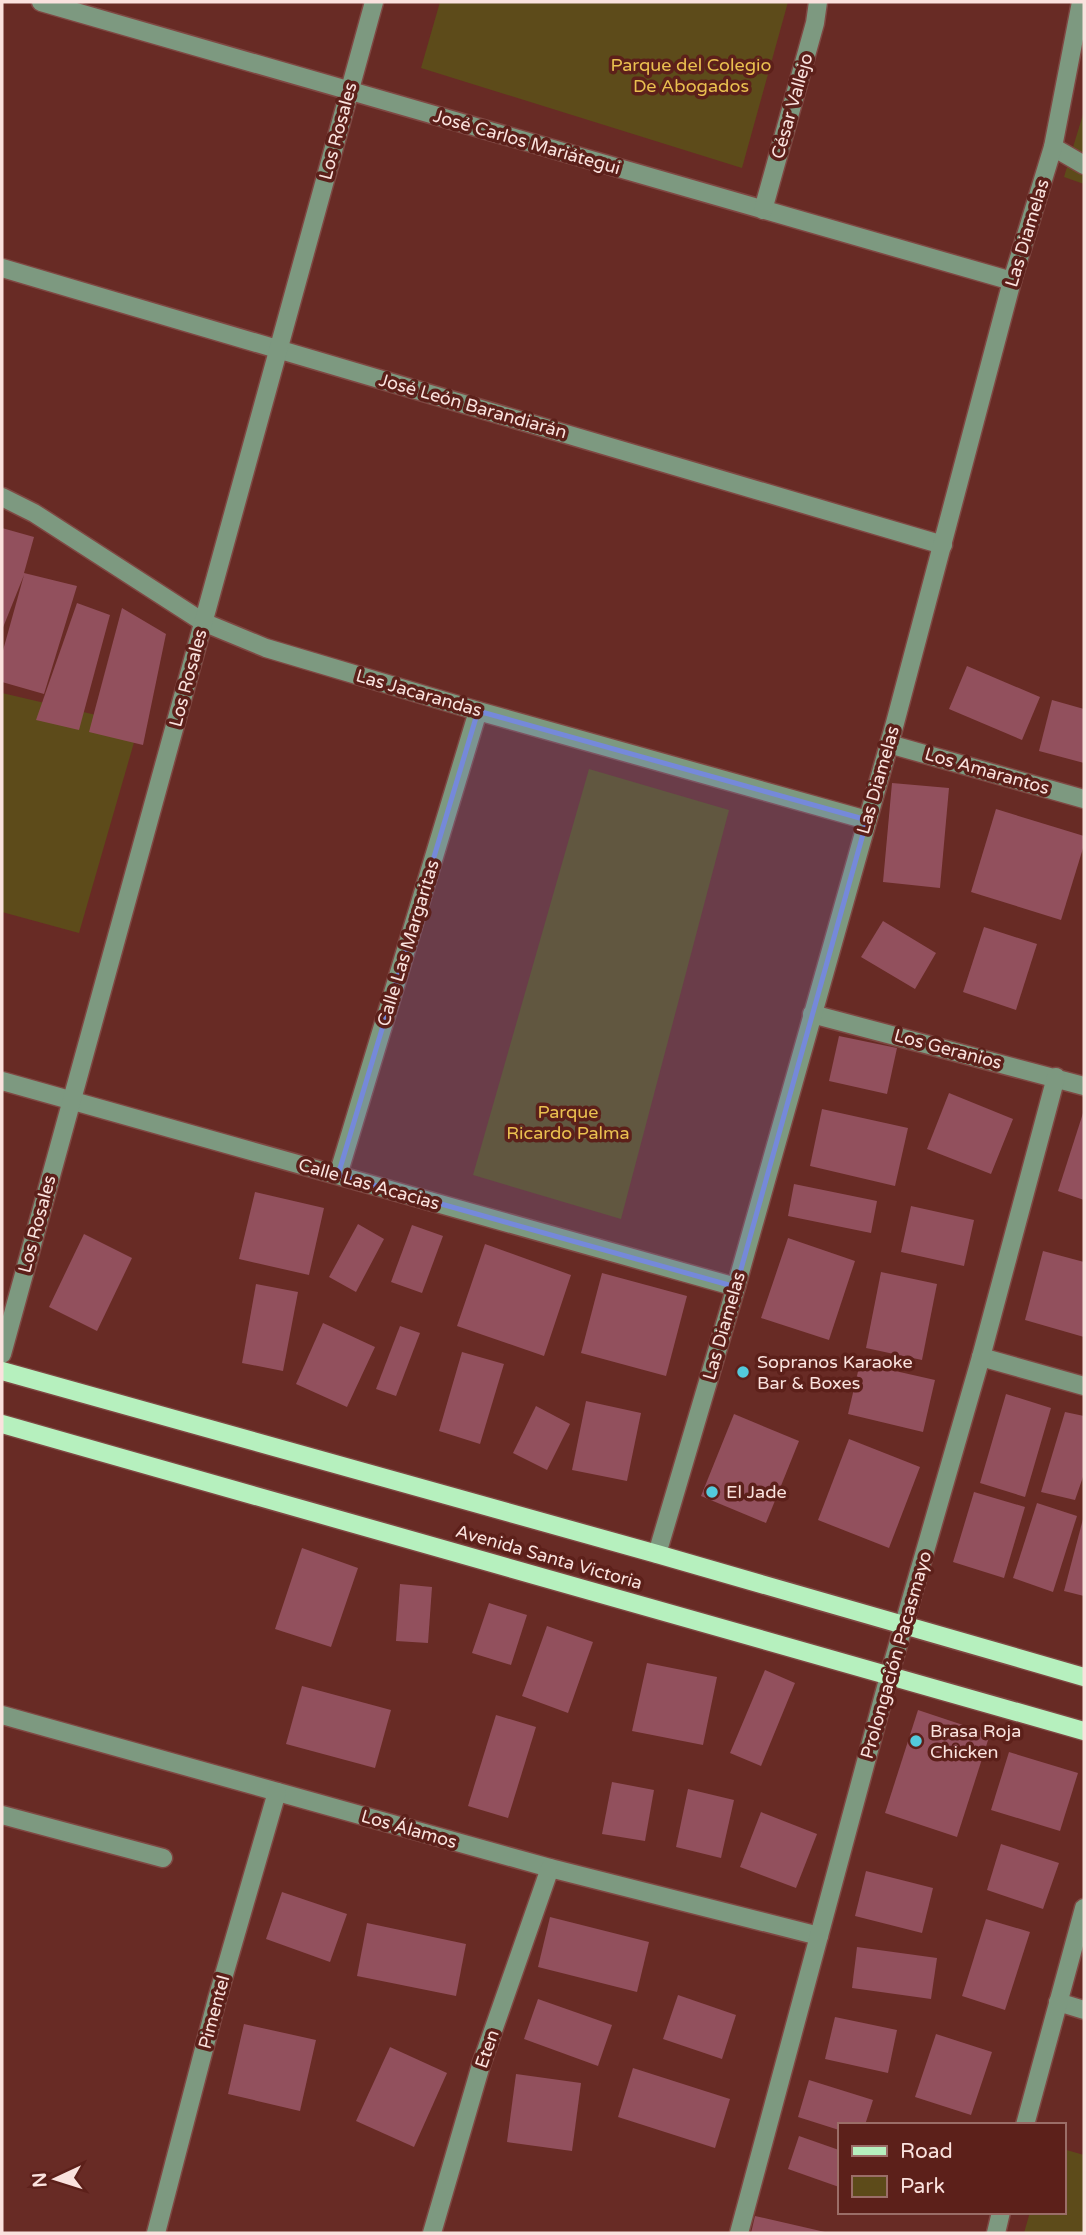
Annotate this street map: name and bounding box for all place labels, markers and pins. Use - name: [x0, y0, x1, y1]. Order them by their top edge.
- place label: Sopranos Karaoke Bar & Boxes: [757, 1351, 913, 1394]
- marker: Sopranos Karaoke Bar & Boxes: [735, 1364, 751, 1380]
- place label: El Jade: [726, 1481, 787, 1503]
- marker: El Jade: [704, 1484, 720, 1500]
- place label: Brasa Roja Chicken: [930, 1720, 1021, 1763]
- marker: Brasa Roja Chicken: [908, 1733, 924, 1749]

